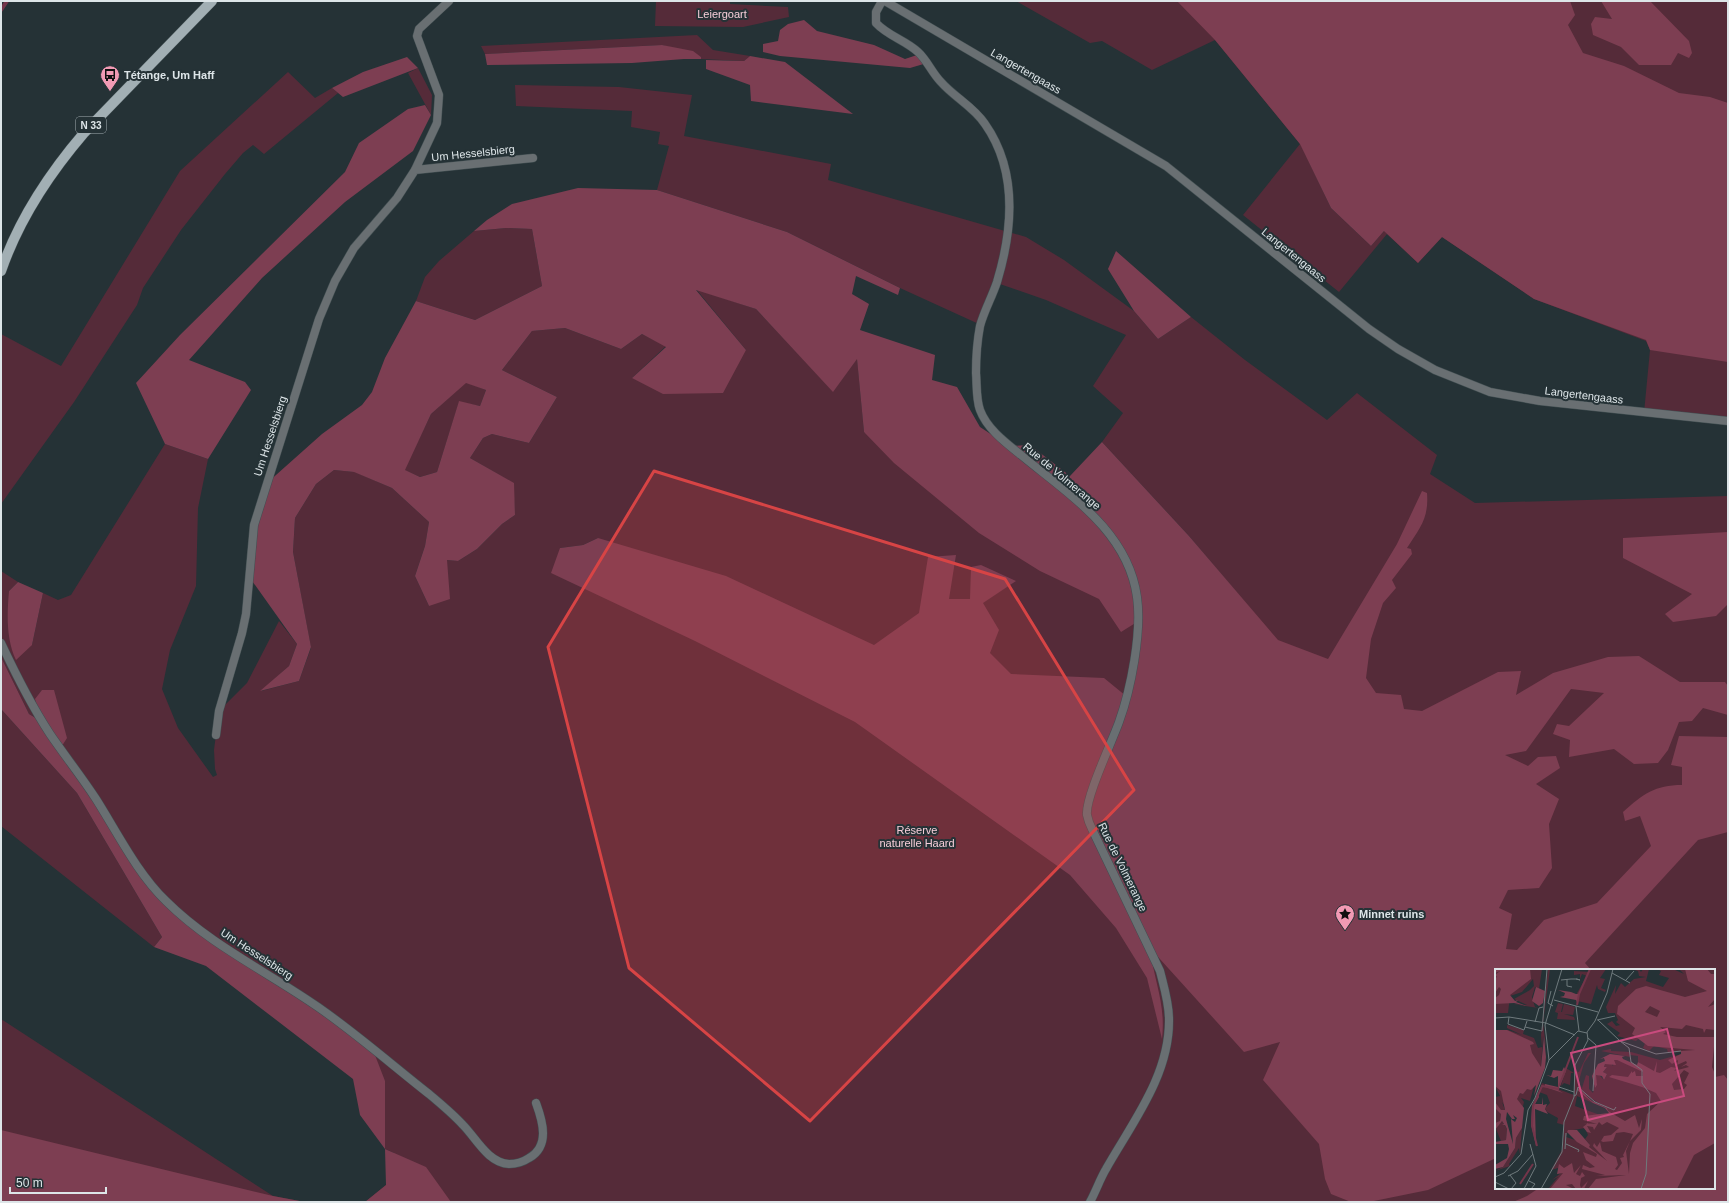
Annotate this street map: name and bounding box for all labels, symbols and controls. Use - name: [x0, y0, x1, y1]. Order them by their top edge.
- park label: Leiergoart: [697, 8, 747, 20]
- street label: Langertengaass: [989, 46, 1064, 96]
- bus stop icon: Tétange, Um Haff: [99, 64, 121, 92]
- place label: Tétange, Um Haff: [124, 69, 215, 81]
- road number: N 33: [76, 117, 106, 133]
- street label: Um Hesselsbierg: [431, 143, 515, 163]
- street label: Langertengaass: [1260, 226, 1329, 285]
- street label: Langertengaass: [1544, 384, 1624, 406]
- street label: Um Hesselsbierg: [251, 394, 289, 478]
- street label: Rue de Volmerange: [1021, 440, 1103, 512]
- street label: Rue de Volmerange: [1096, 821, 1150, 913]
- park label: Réserve naturelle Haard: [879, 824, 955, 849]
- place icon: Minnet ruins: [1334, 903, 1356, 931]
- place label: Minnet ruins: [1359, 908, 1424, 920]
- street label: Um Hesselsbierg: [219, 926, 295, 982]
- inset map: [1495, 969, 1715, 1189]
- scale bar: [10, 1169, 106, 1195]
- text: 50 m: [16, 1176, 43, 1190]

